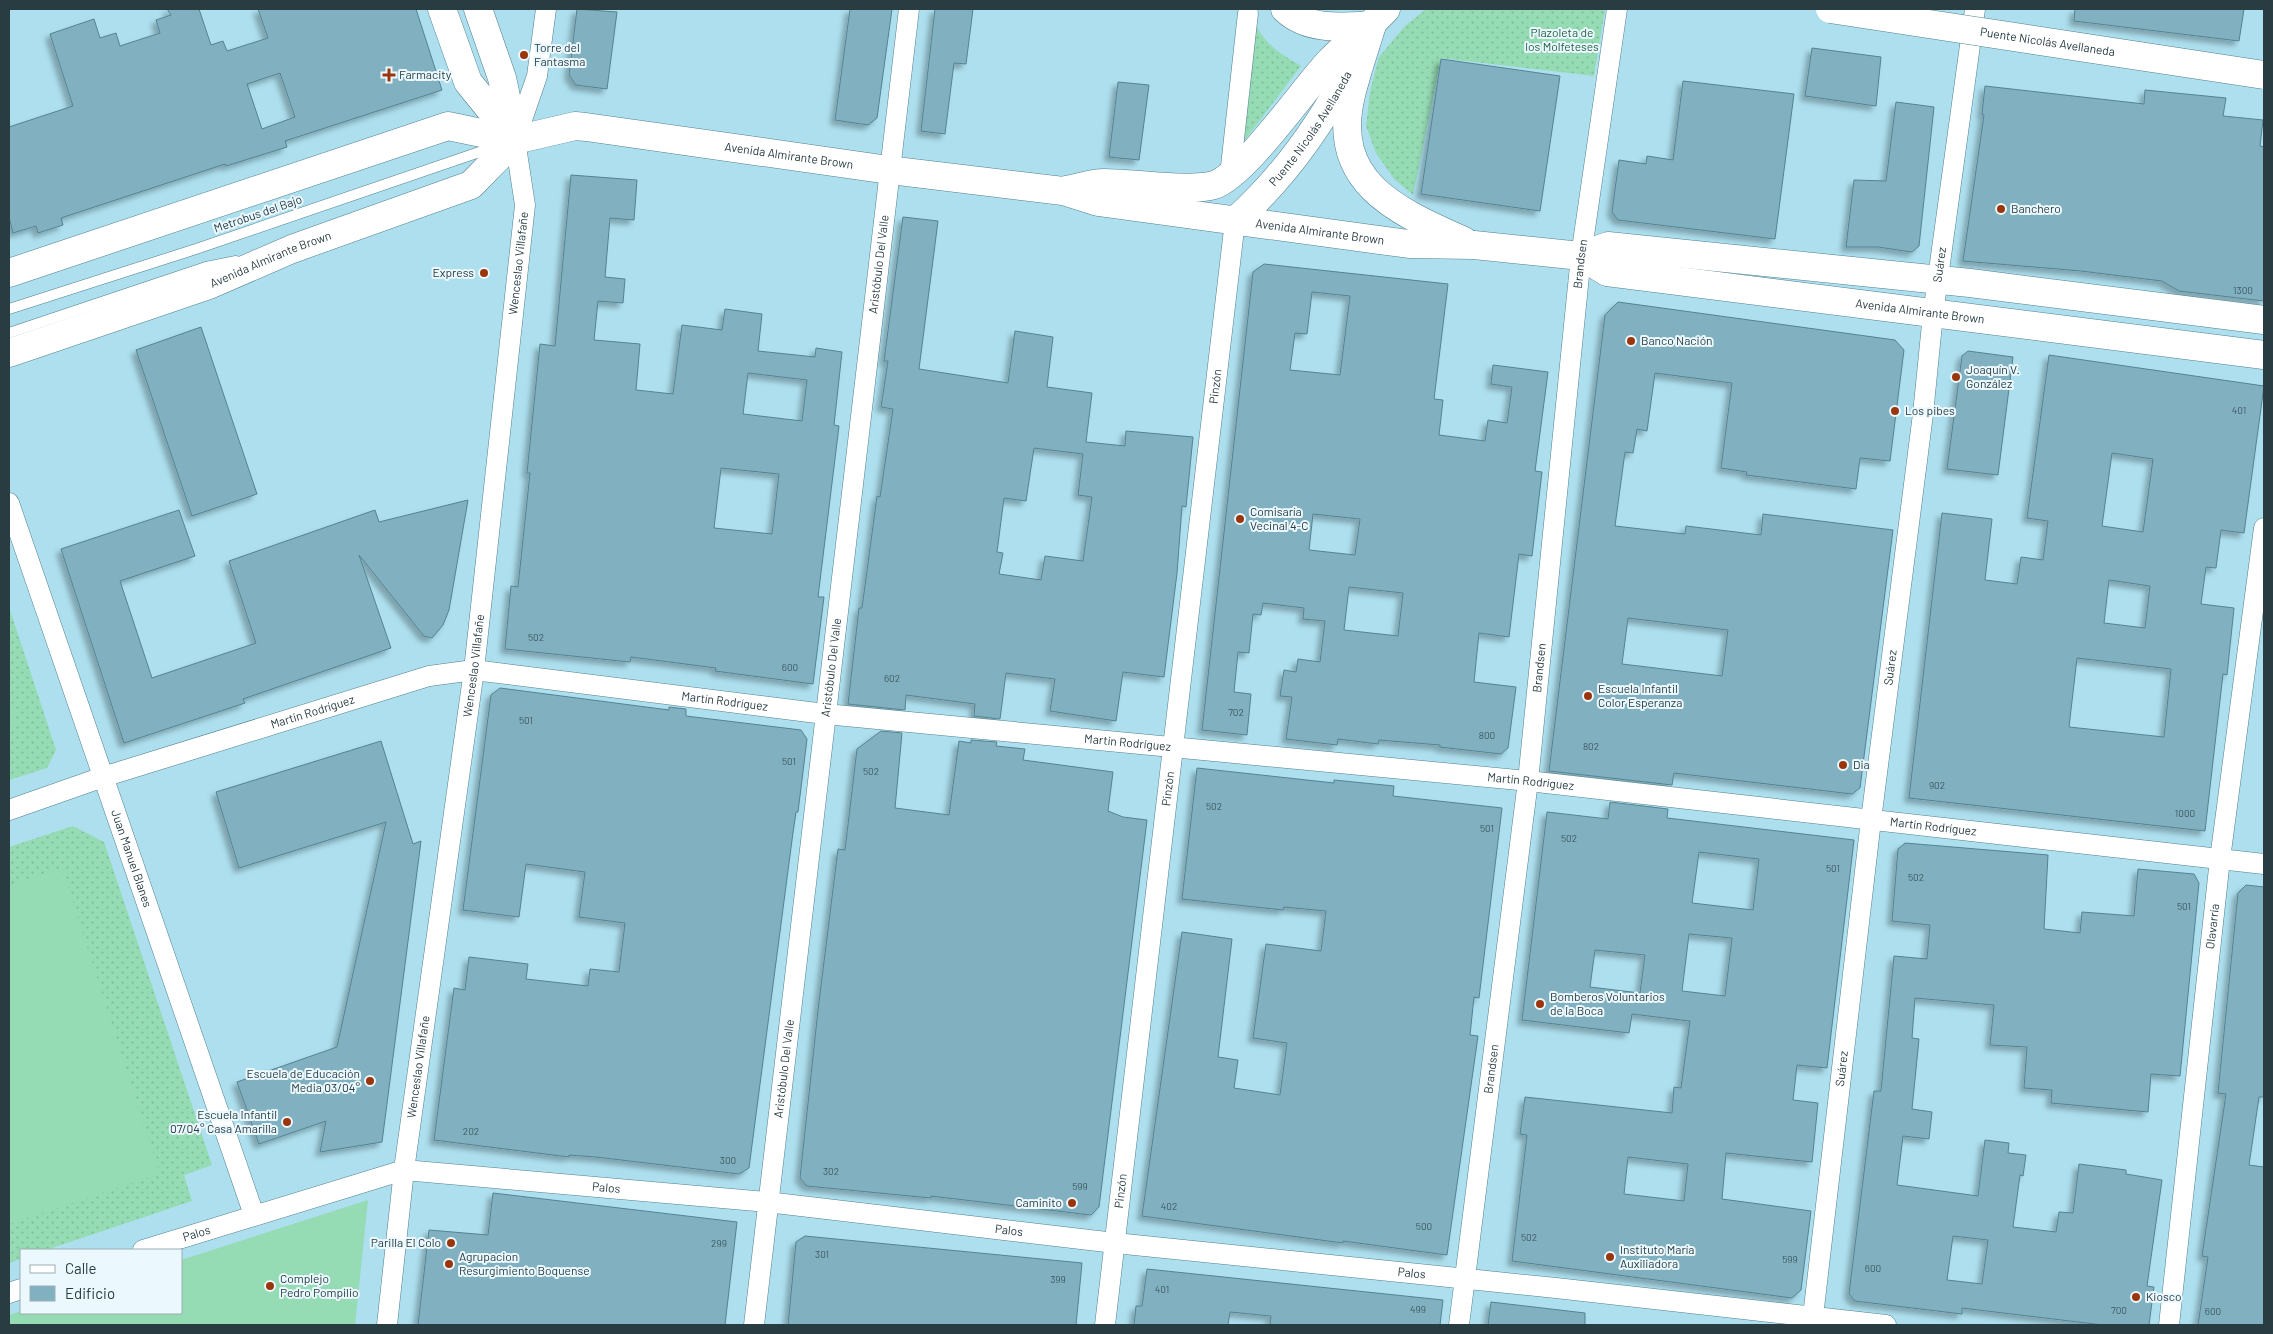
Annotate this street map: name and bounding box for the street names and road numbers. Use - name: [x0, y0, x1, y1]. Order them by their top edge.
- street label: Puente Nicolás Avellaneda: [1979, 24, 2116, 58]
- street label: Puente Nicolás Avellaneda: [1266, 68, 1354, 188]
- street label: Avenida Almirante Brown: [724, 139, 854, 171]
- street label: Metrobus del Bajo: [212, 191, 304, 235]
- street label: Wenceslao Villafañe: [505, 211, 530, 315]
- street label: Aristóbulo Del Valle: [865, 214, 891, 314]
- street label: Avenida Almirante Brown: [1255, 215, 1385, 247]
- street label: Avenida Almirante Brown: [208, 228, 333, 290]
- street label: Brandsen: [1570, 238, 1589, 289]
- street label: Suárez: [1929, 246, 1948, 283]
- street label: Avenida Almirante Brown: [1855, 295, 1985, 326]
- street label: Pinzón: [1206, 368, 1224, 405]
- street label: Wenceslao Villafañe: [459, 613, 486, 718]
- street label: Aristóbulo Del Valle: [818, 617, 843, 718]
- street label: Brandsen: [1529, 642, 1548, 693]
- street label: Suárez: [1880, 649, 1899, 686]
- street label: Martín Rodríguez: [681, 688, 769, 713]
- street label: Martín Rodríguez: [269, 692, 356, 731]
- street label: Martín Rodríguez: [1084, 731, 1172, 753]
- street label: Martín Rodríguez: [1487, 769, 1575, 792]
- street label: Pinzón: [1158, 770, 1176, 807]
- street label: Juan Manuel Blanes: [109, 807, 156, 909]
- street label: Martín Rodríguez: [1889, 814, 1977, 838]
- street label: Olavarría: [2202, 903, 2221, 950]
- street label: Wenceslao Villafañe: [403, 1014, 432, 1119]
- street label: Aristóbulo Del Valle: [770, 1018, 796, 1119]
- street label: Brandsen: [1480, 1043, 1501, 1094]
- street label: Suárez: [1832, 1050, 1850, 1087]
- street label: Pinzón: [1111, 1173, 1129, 1209]
- street label: Palos: [592, 1179, 621, 1195]
- street label: Palos: [994, 1221, 1024, 1238]
- street label: Palos: [181, 1222, 212, 1243]
- street label: Palos: [1397, 1264, 1427, 1281]

